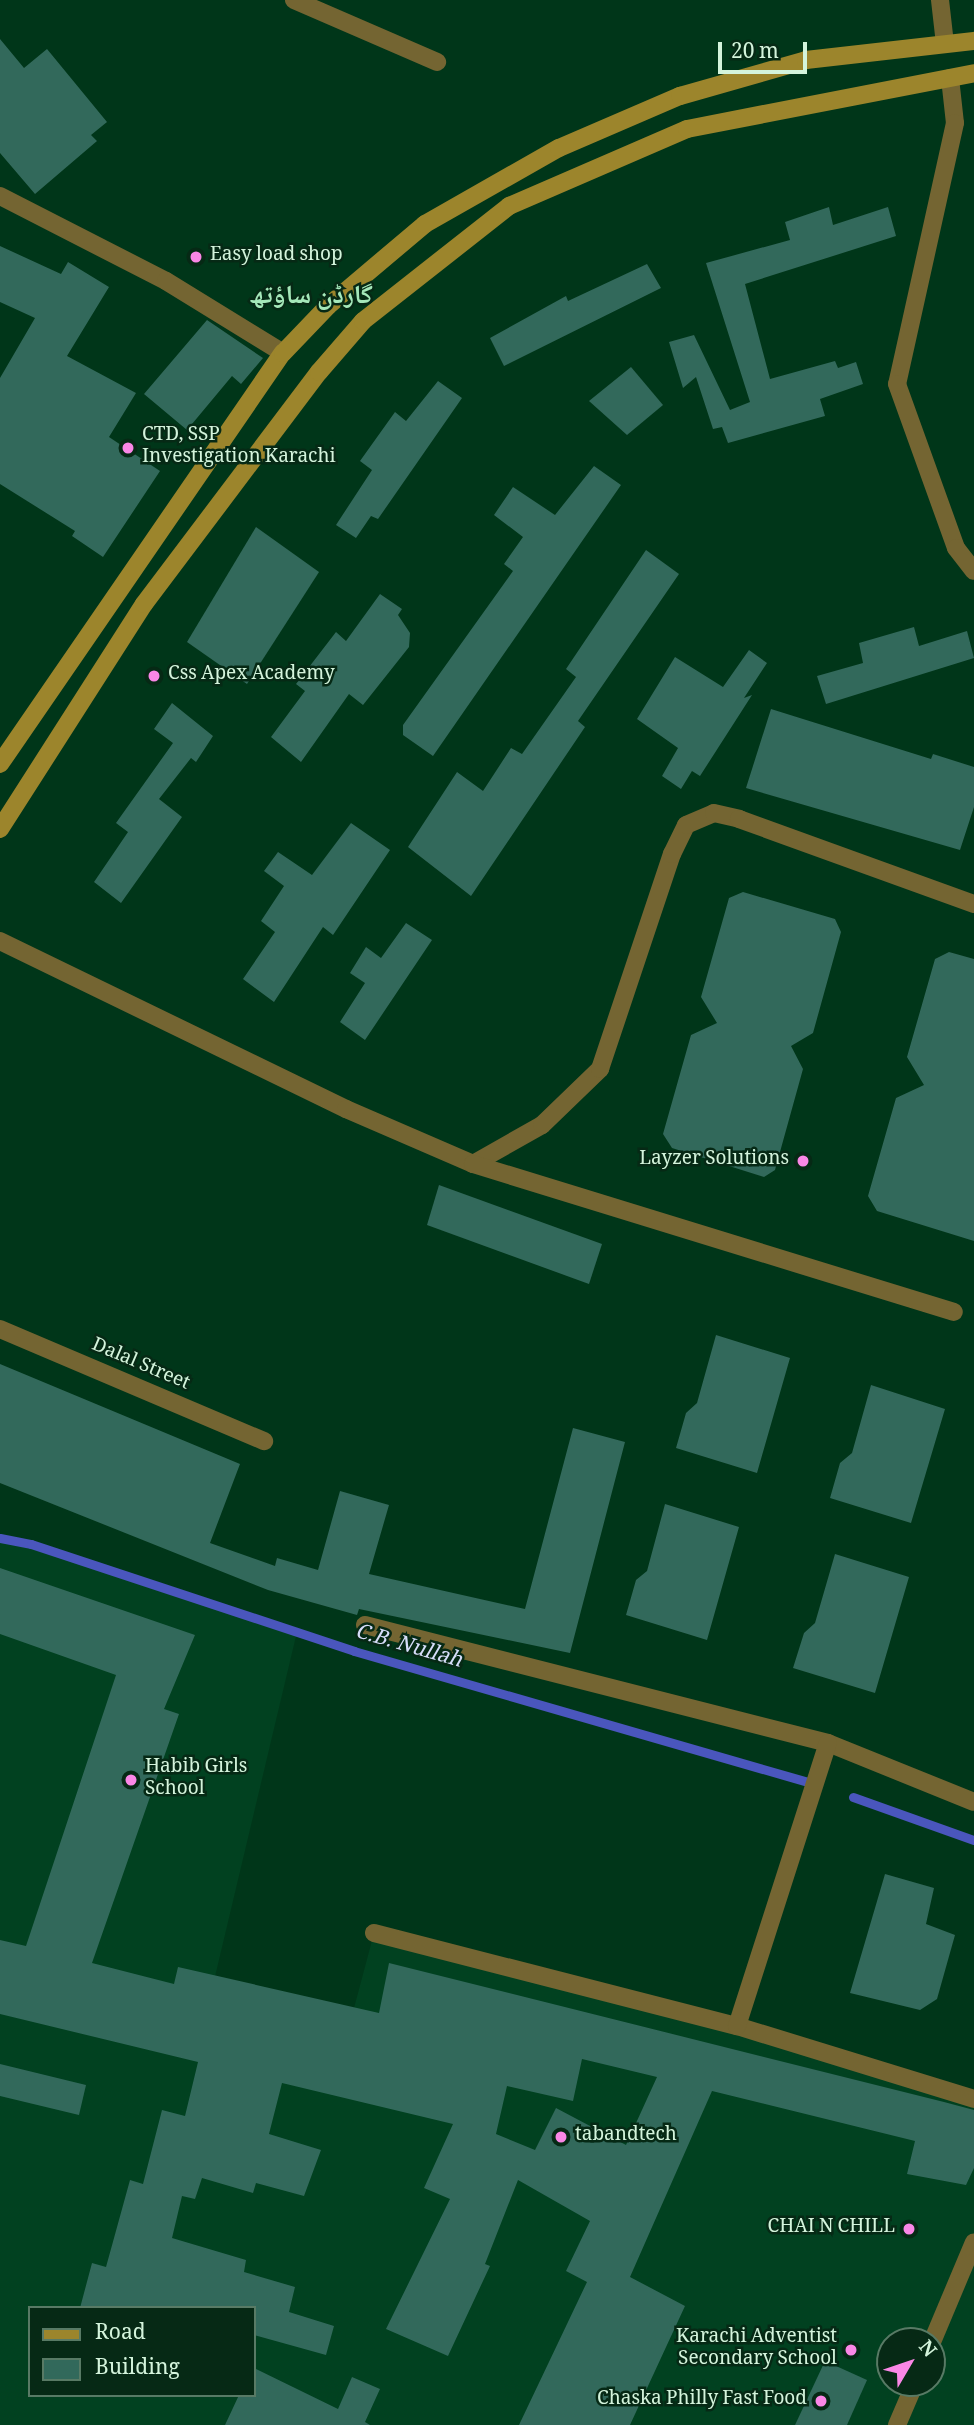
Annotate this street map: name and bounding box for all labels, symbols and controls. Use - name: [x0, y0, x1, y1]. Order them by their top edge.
- scale bar: [722, 28, 811, 72]
- text: 20 m: [731, 36, 779, 71]
- place label: Easy load shop: [210, 246, 343, 268]
- marker: Easy load shop: [188, 249, 204, 265]
- district label: گارڈن ساؤتھ: [249, 282, 373, 314]
- place label: CTD, SSP Investigation Karachi: [142, 426, 336, 470]
- marker: CTD, SSP Investigation Karachi: [120, 440, 136, 456]
- place label: Css Apex Academy: [168, 665, 335, 687]
- marker: Css Apex Academy: [146, 668, 162, 684]
- place label: Layzer Solutions: [639, 1150, 789, 1172]
- marker: Layzer Solutions: [795, 1153, 811, 1169]
- street label: Dalal Street: [88, 1335, 192, 1397]
- water label: C.B. Nullah: [352, 1621, 464, 1675]
- place label: Habib Girls School: [145, 1758, 247, 1802]
- marker: Habib Girls School: [123, 1772, 139, 1788]
- place label: tabandtech: [575, 2126, 677, 2148]
- marker: tabandtech: [553, 2129, 569, 2145]
- place label: CHAI N CHILL: [768, 2218, 895, 2240]
- marker: CHAI N CHILL: [901, 2221, 917, 2237]
- legend: [28, 2306, 256, 2397]
- text: Road: [95, 2317, 146, 2352]
- north arrow: [876, 2327, 946, 2397]
- place label: Karachi Adventist Secondary School: [676, 2328, 837, 2372]
- text: N: [909, 2334, 943, 2366]
- marker: Karachi Adventist Secondary School: [843, 2342, 859, 2358]
- text: Building: [95, 2352, 180, 2387]
- place label: Chaska Philly Fast Food: [597, 2390, 807, 2412]
- marker: Chaska Philly Fast Food: [813, 2393, 829, 2409]

